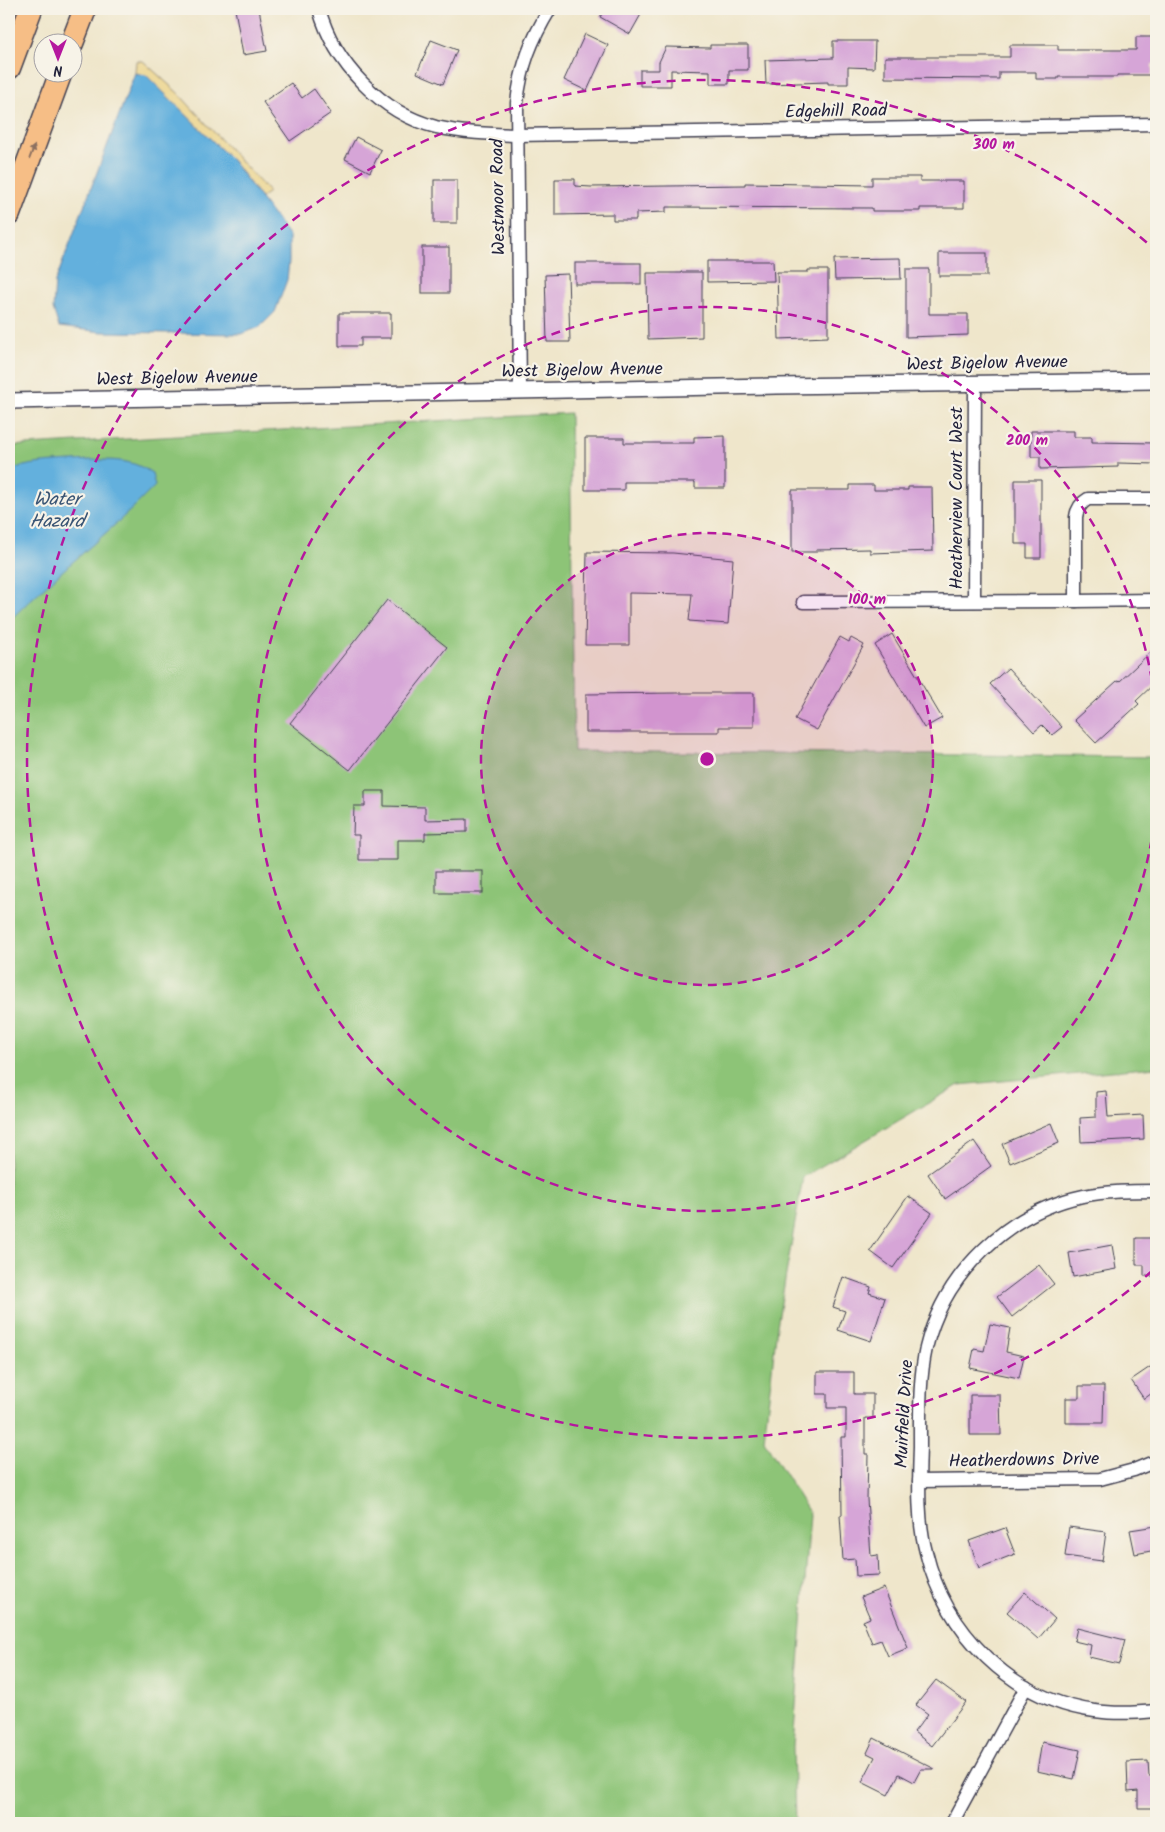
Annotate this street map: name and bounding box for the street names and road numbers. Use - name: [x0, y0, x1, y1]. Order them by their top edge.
- street label: Edgehill Road: [785, 97, 888, 127]
- street label: Westmoor Road: [483, 137, 515, 256]
- street label: West Bigelow Avenue: [906, 348, 1068, 380]
- street label: West Bigelow Avenue: [501, 355, 663, 387]
- street label: West Bigelow Avenue: [96, 363, 258, 395]
- street label: Heatherview Court West: [943, 405, 972, 590]
- street label: Muirfield Drive: [888, 1359, 922, 1469]
- street label: Heatherdowns Drive: [948, 1445, 1100, 1477]

